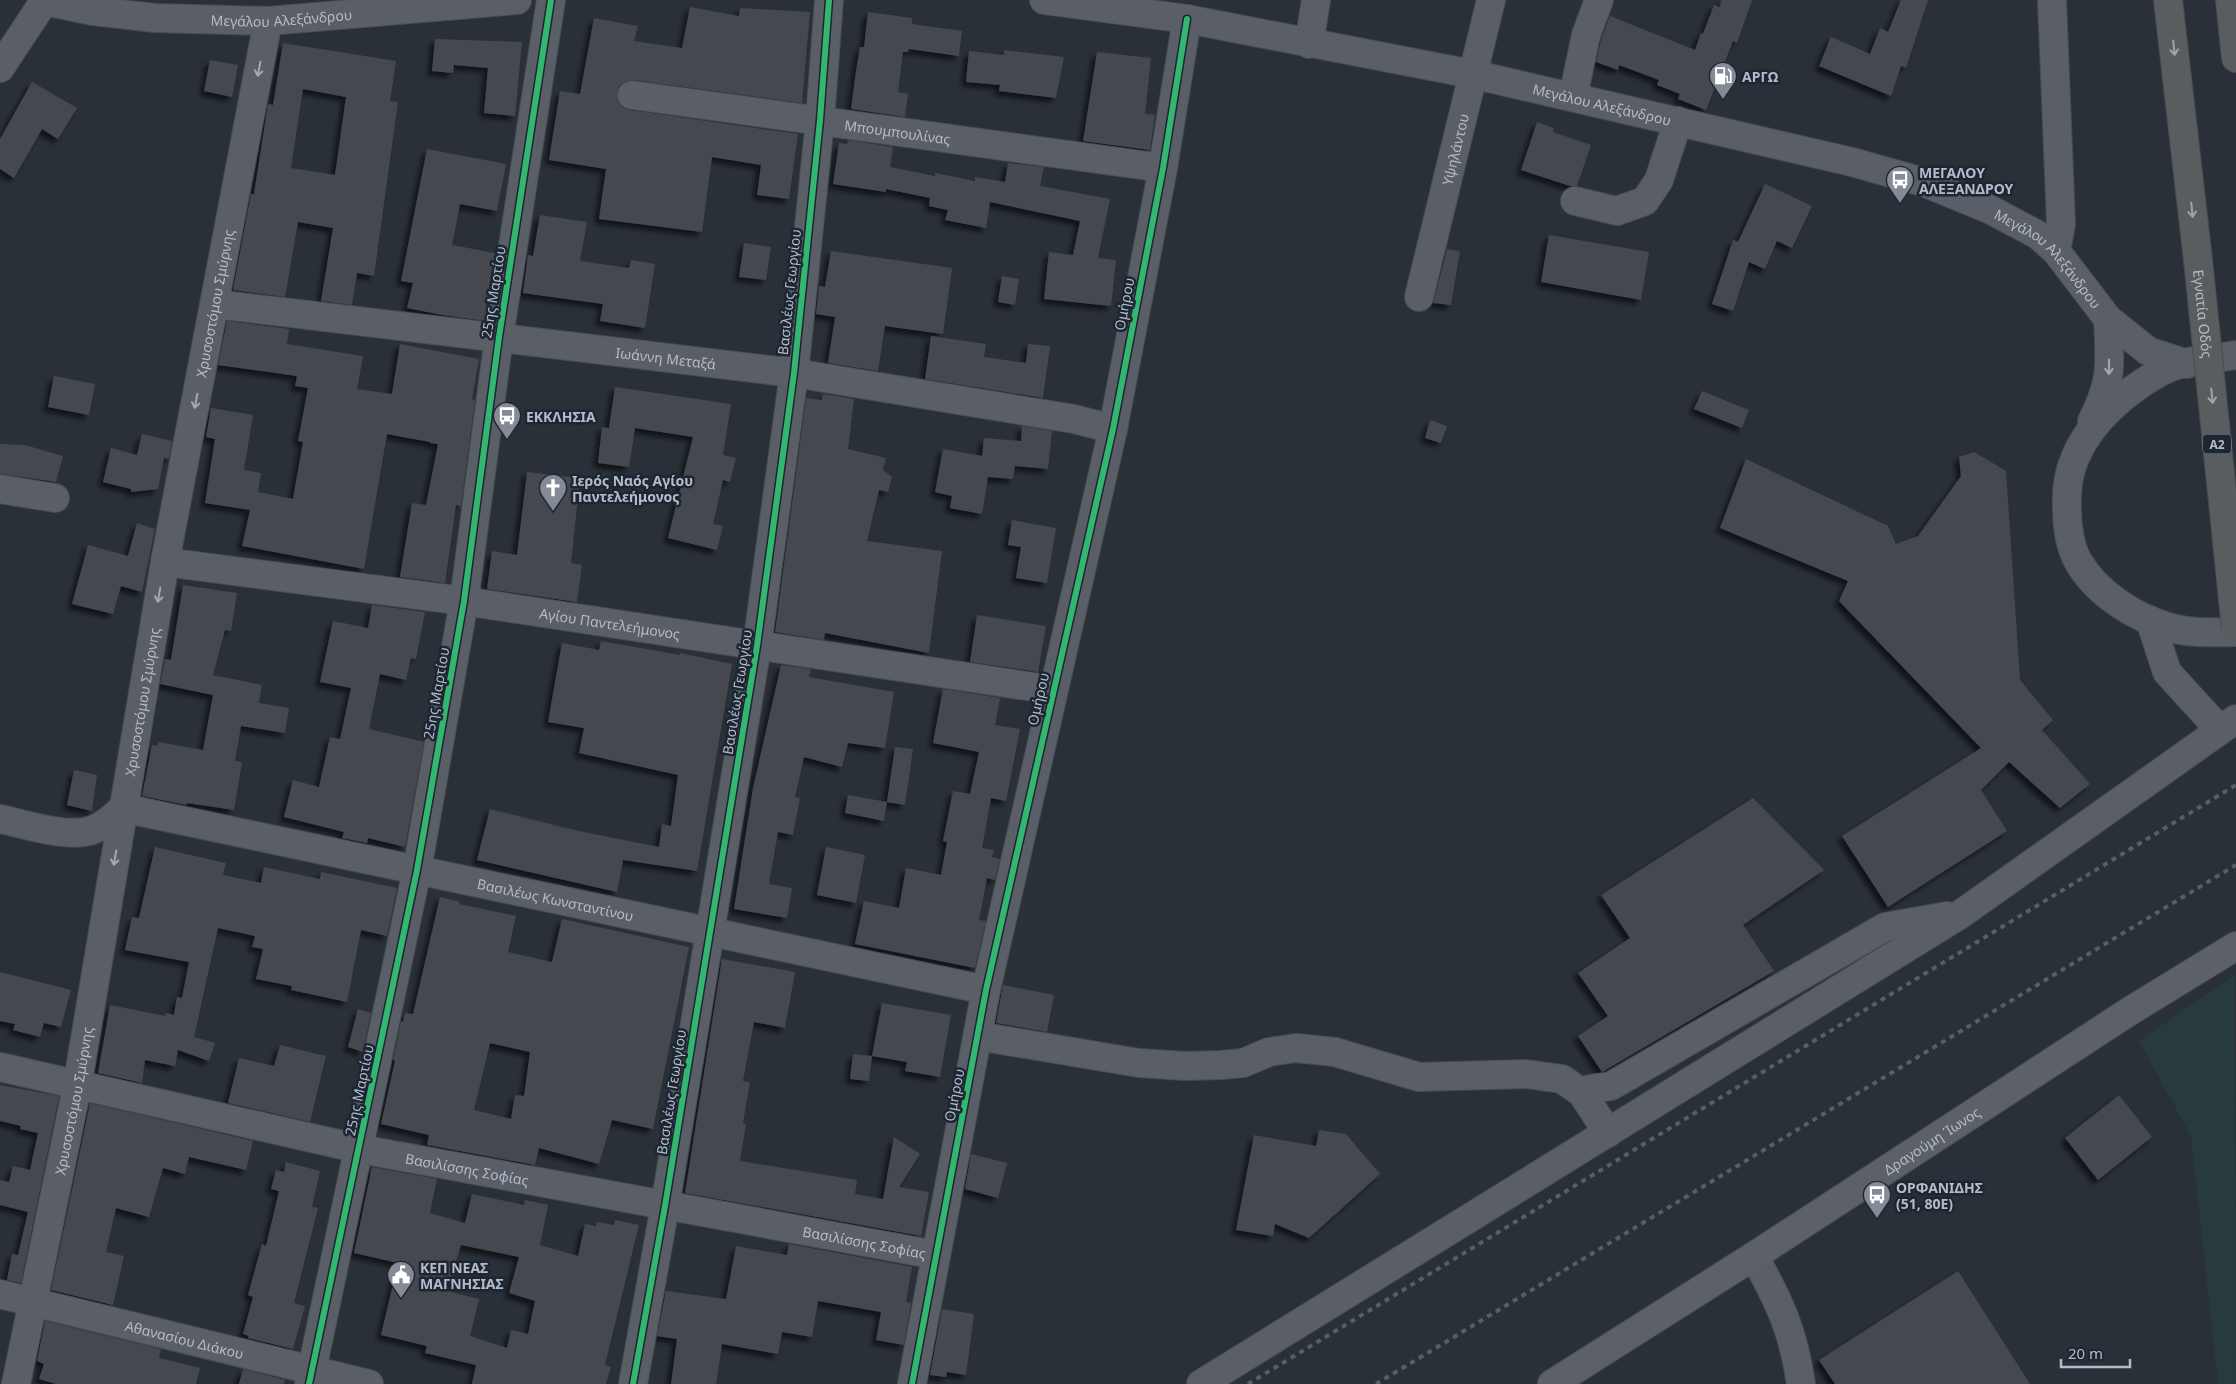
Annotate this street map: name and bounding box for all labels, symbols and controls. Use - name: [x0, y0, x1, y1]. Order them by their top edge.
- street label: Μεγάλου Αλεξάνδρου: [211, 4, 353, 31]
- one-way arrow: [2169, 40, 2179, 56]
- one-way arrow: [254, 61, 263, 77]
- fuel station icon: ΑΡΓΩ: [1708, 61, 1738, 100]
- place label: ΑΡΓΩ: [1742, 67, 1779, 86]
- street label: Μεγάλου Αλεξάνδρου: [1531, 79, 1673, 129]
- street label: Υψηλάντου: [1437, 112, 1473, 187]
- street label: Μπουμπουλίνας: [843, 115, 952, 148]
- place label: ΜΕΓΑΛΟΥ ΑΛΕΞΑΝΔΡΟΥ: [1919, 163, 2014, 198]
- bus stop icon: ΜΕΓΑΛΟΥ ΑΛΕΞΑΝΔΡΟΥ: [1885, 165, 1915, 204]
- one-way arrow: [2187, 202, 2197, 218]
- street label: Μεγάλου Αλεξάνδρου: [1991, 204, 2106, 312]
- street label: Χρυσοστόμου Σμύρνης: [191, 227, 238, 379]
- street label: Βασιλέως Γεωργίου: [773, 228, 805, 356]
- street label: 25ης Μαρτίου: [476, 245, 510, 339]
- street label: Εγνατία Οδός: [2190, 269, 2218, 359]
- street label: Ομήρου: [1110, 276, 1138, 332]
- street label: Ιωάννη Μεταξά: [615, 342, 717, 373]
- one-way arrow: [2105, 359, 2114, 375]
- one-way arrow: [2207, 388, 2217, 404]
- one-way arrow: [191, 392, 201, 408]
- bus stop icon: ΕΚΚΛΗΣΙΑ: [492, 401, 522, 440]
- place label: ΕΚΚΛΗΣΙΑ: [526, 407, 596, 426]
- road number: Α2: [2203, 434, 2231, 454]
- place label: Ιερός Ναός Αγίου Παντελεήμονος: [572, 471, 693, 506]
- church icon: Ιερός Ναός Αγίου Παντελεήμονος: [538, 473, 568, 512]
- one-way arrow: [154, 586, 164, 602]
- street label: Αγίου Παντελεήμονος: [538, 603, 682, 643]
- street label: Χρυσοστόμου Σμύρνης: [120, 626, 163, 777]
- street label: Βασιλέως Γεωργίου: [718, 628, 756, 756]
- street label: 25ης Μαρτίου: [419, 646, 453, 740]
- street label: Ομήρου: [1023, 671, 1053, 727]
- one-way arrow: [110, 850, 120, 866]
- street label: Βασιλέως Κωνσταντίνου: [476, 873, 635, 925]
- street label: Χρυσοστόμου Σμύρνης: [50, 1025, 96, 1176]
- street label: Βασιλέως Γεωργίου: [652, 1028, 690, 1156]
- street label: 25ης Μαρτίου: [340, 1043, 378, 1137]
- street label: Ομήρου: [940, 1067, 968, 1123]
- street label: Δραγούμη Ίωνος: [1880, 1102, 1984, 1179]
- street label: Βασιλίσσης Σοφίας: [404, 1148, 530, 1189]
- place label: ΟΡΦΑΝΙΔΗΣ (51, 80Ε): [1896, 1178, 1983, 1213]
- bus stop icon: ΟΡΦΑΝΙΔΗΣ (51, 80Ε): [1862, 1180, 1892, 1219]
- street label: Βασιλίσσης Σοφίας: [801, 1221, 928, 1262]
- place label: ΚΕΠ ΝΕΑΣ ΜΑΓΝΗΣΙΑΣ: [420, 1258, 504, 1293]
- public building icon: ΚΕΠ ΝΕΑΣ ΜΑΓΝΗΣΙΑΣ: [386, 1260, 416, 1299]
- street label: Αθανασίου Διάκου: [123, 1315, 246, 1363]
- scale bar: [2061, 1336, 2130, 1368]
- text: 20 m: [2068, 1343, 2103, 1363]

